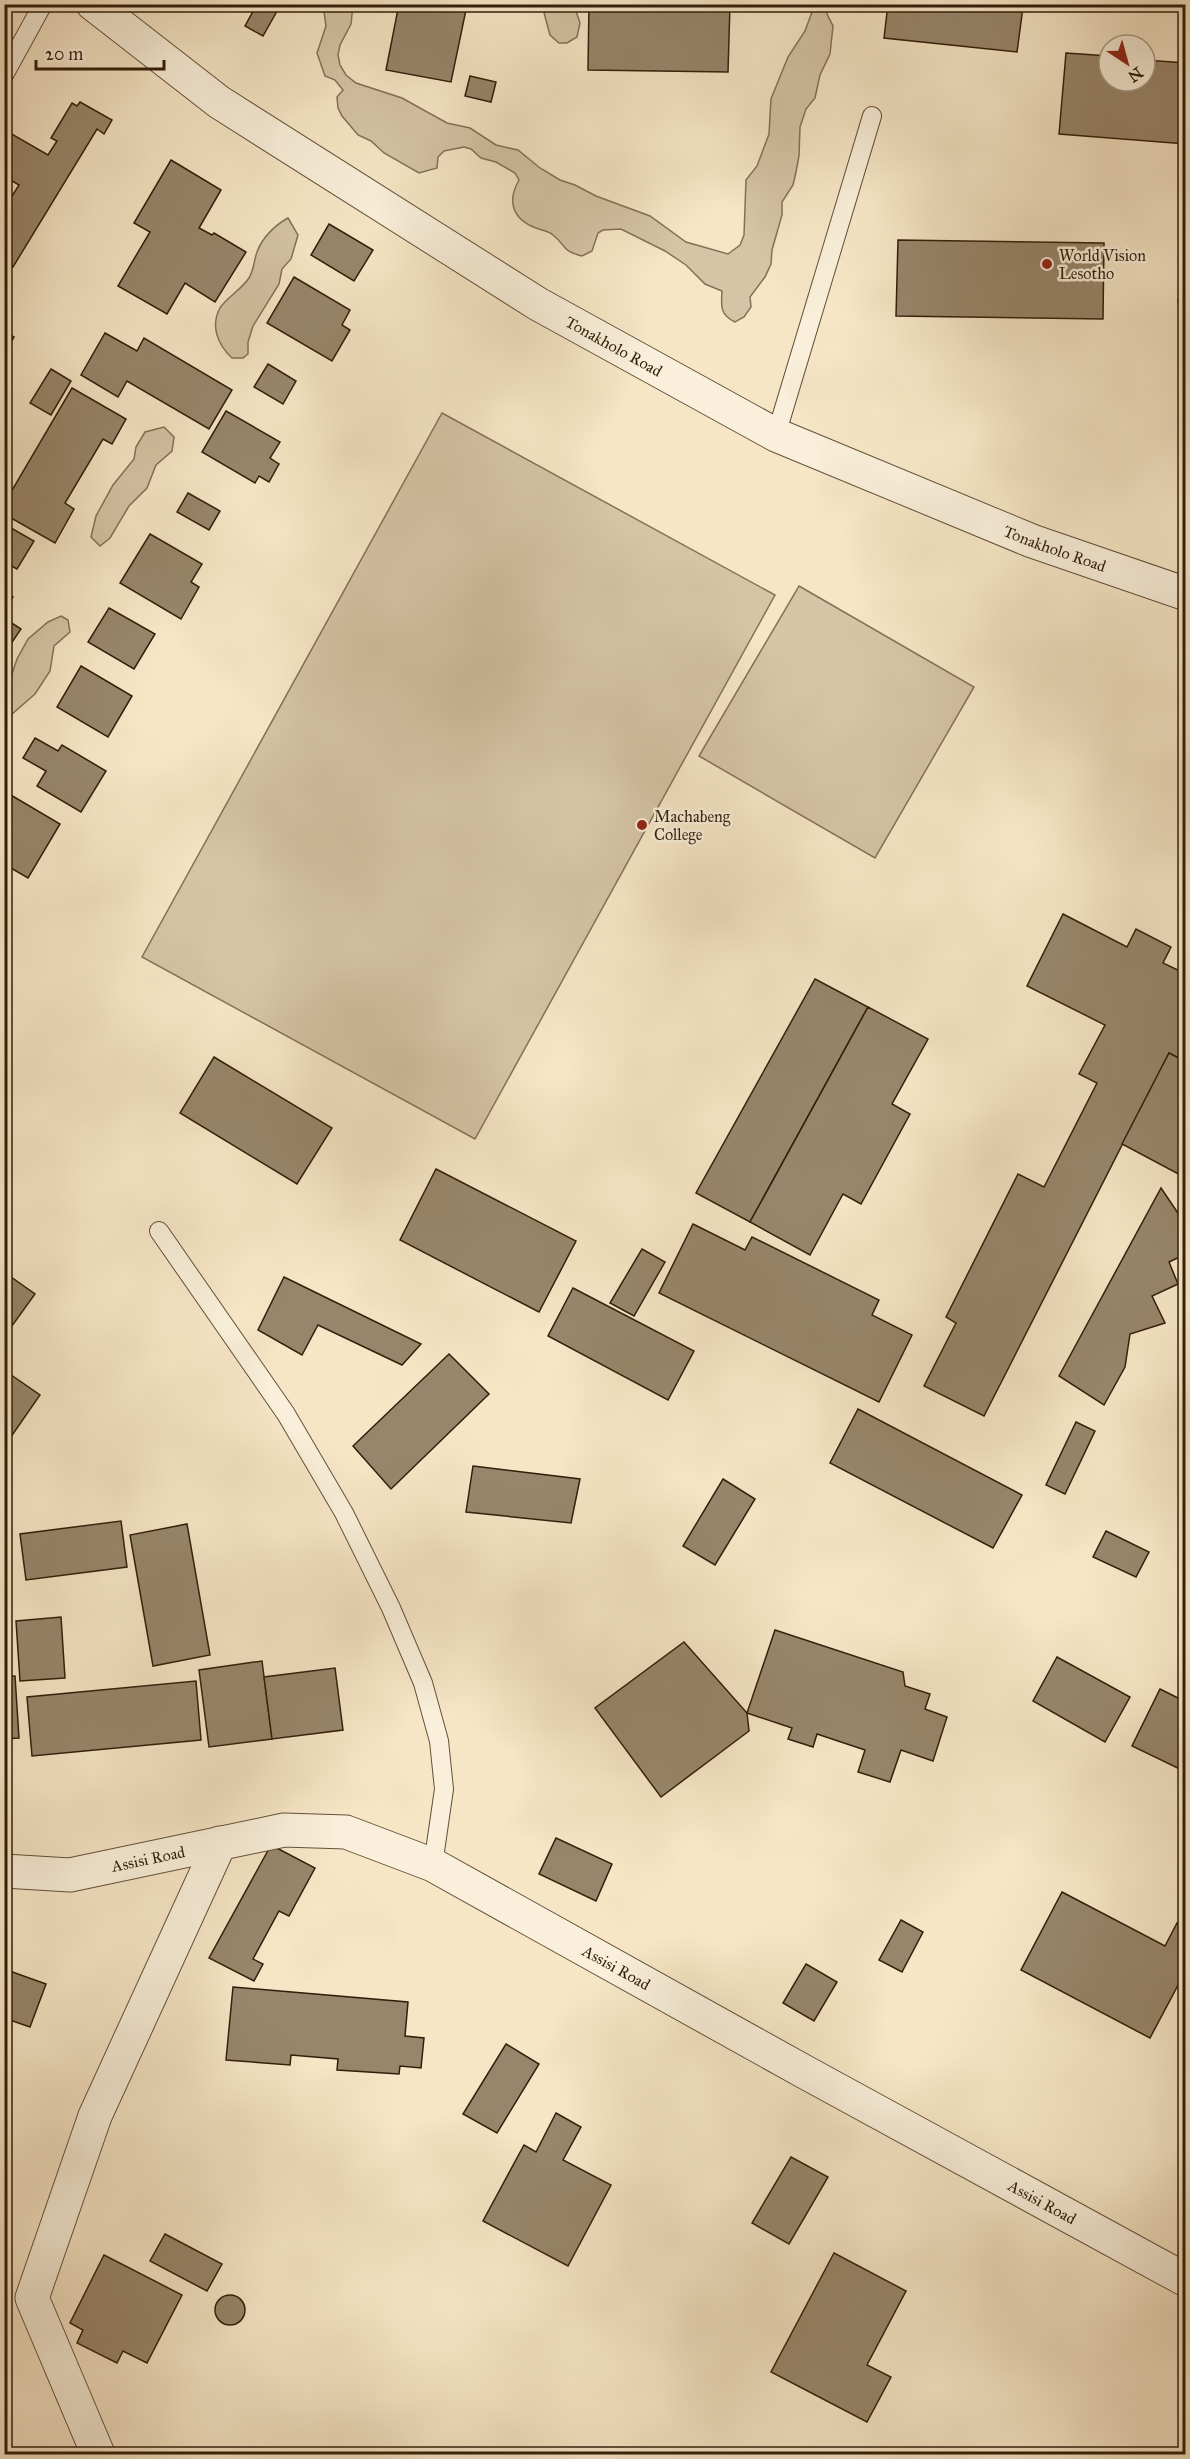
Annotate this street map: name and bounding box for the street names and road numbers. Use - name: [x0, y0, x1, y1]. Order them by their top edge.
- street label: Tonakholo Road: [562, 312, 666, 380]
- street label: Tonakholo Road: [1001, 521, 1109, 575]
- street label: Assisi Road: [109, 1842, 187, 1876]
- street label: Assisi Road: [578, 1940, 654, 1994]
- street label: Assisi Road: [1004, 2175, 1080, 2228]

